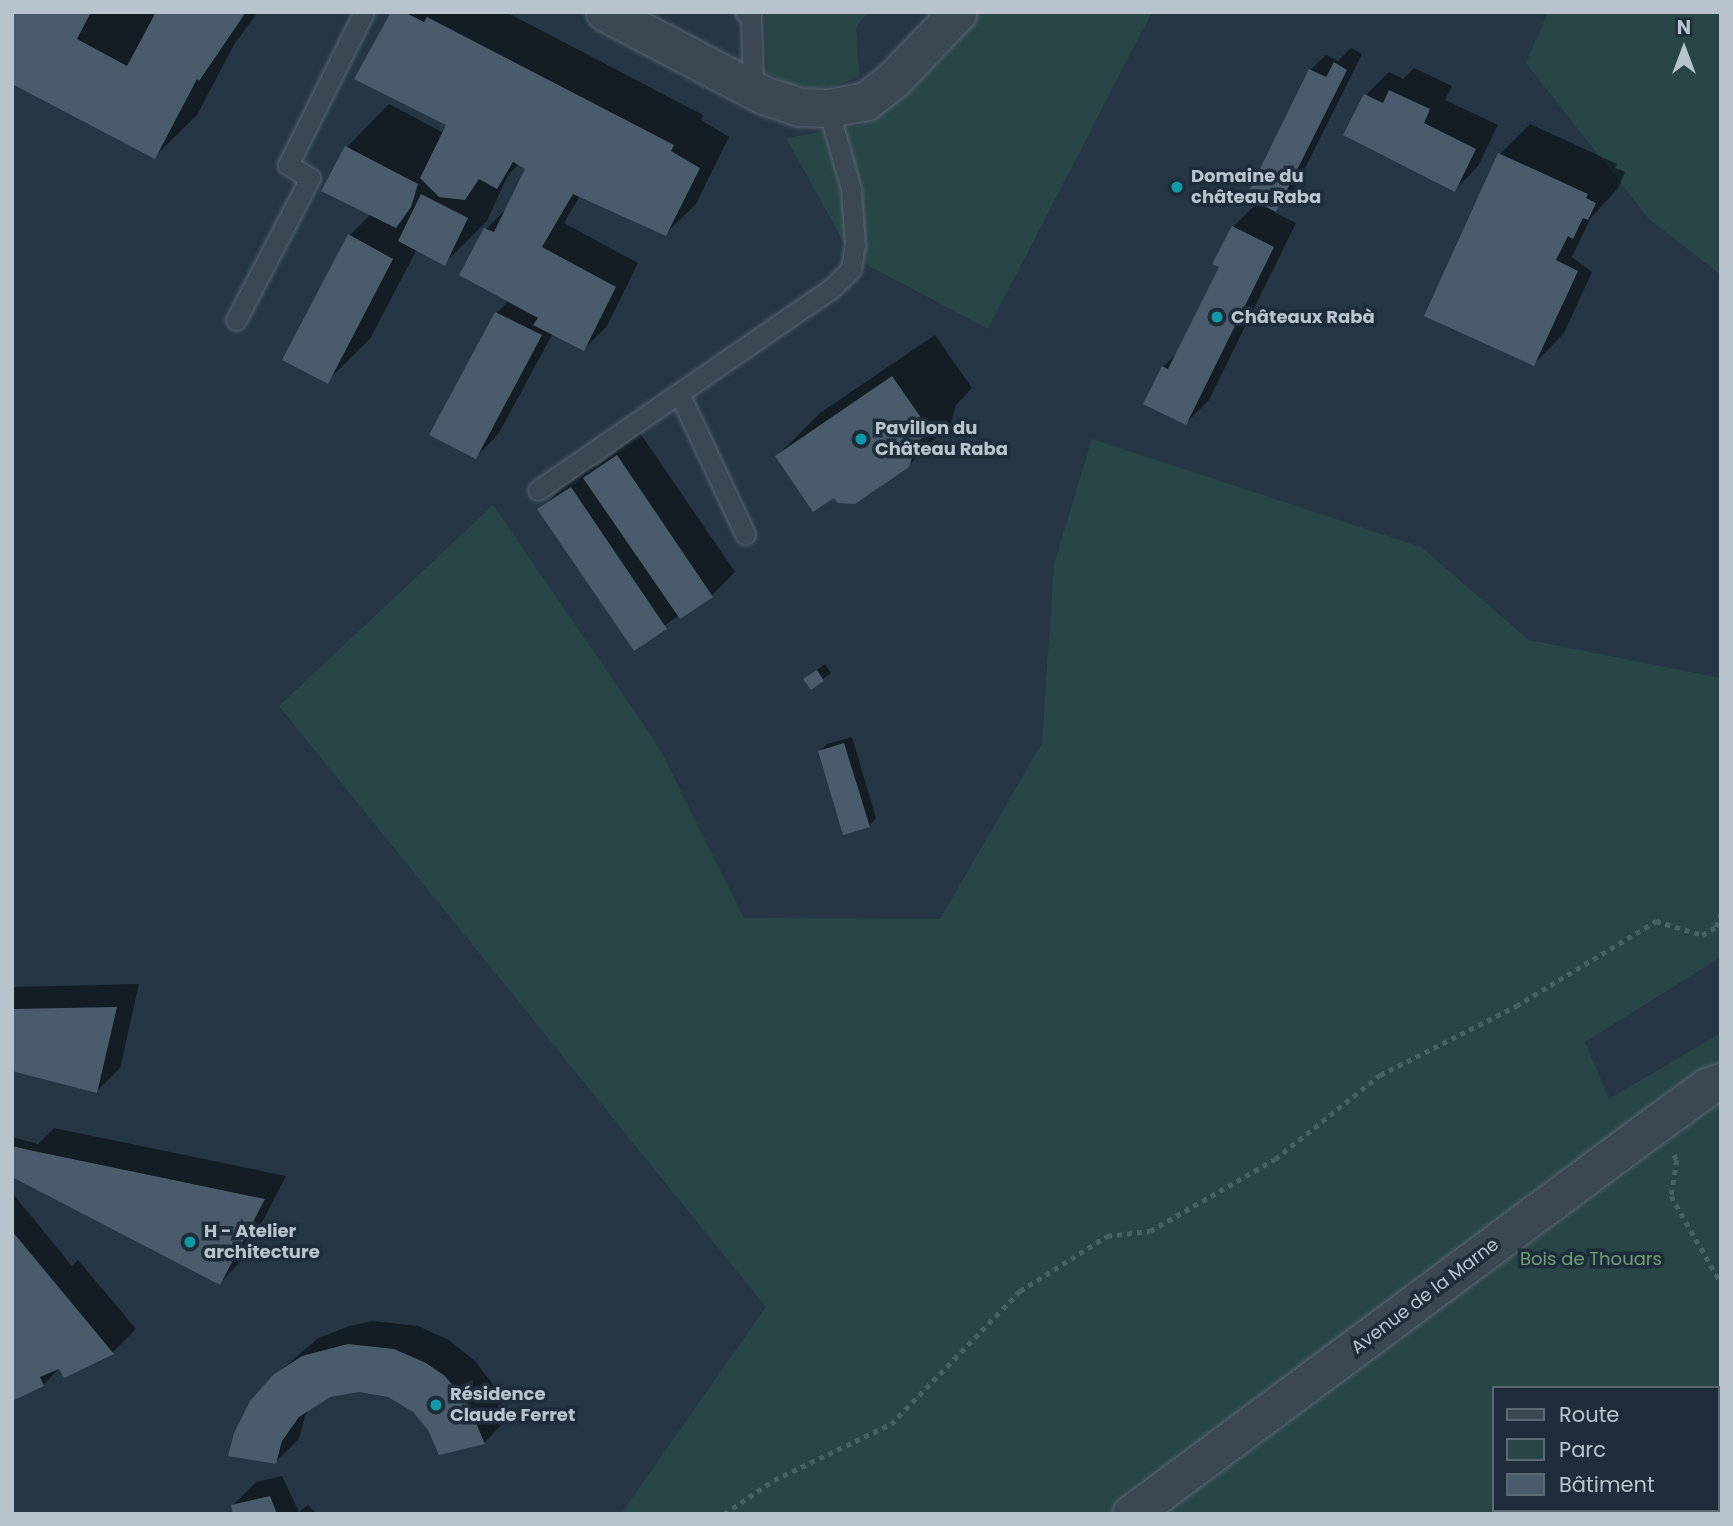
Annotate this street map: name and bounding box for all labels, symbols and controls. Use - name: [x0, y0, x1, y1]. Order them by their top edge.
- north arrow: [1649, 14, 1719, 84]
- text: N: [1677, 14, 1691, 41]
- place label: Domaine du château Raba: [1191, 166, 1321, 208]
- marker: Domaine du château Raba: [1169, 179, 1185, 195]
- place label: Châteaux Rabà: [1231, 306, 1375, 328]
- marker: Châteaux Rabà: [1209, 309, 1225, 325]
- place label: Pavillon du Château Raba: [875, 418, 1008, 460]
- marker: Pavillon du Château Raba: [853, 431, 869, 447]
- place label: H - Atelier architecture: [204, 1221, 320, 1264]
- marker: H - Atelier architecture: [182, 1234, 198, 1250]
- street label: Avenue de la Marne: [1347, 1234, 1503, 1358]
- park label: Bois de Thouars: [1520, 1248, 1662, 1270]
- place label: Résidence Claude Ferret: [450, 1384, 575, 1426]
- legend: [1492, 1386, 1719, 1512]
- marker: Résidence Claude Ferret: [428, 1397, 444, 1413]
- text: Route: [1559, 1400, 1619, 1429]
- text: Parc: [1559, 1435, 1606, 1464]
- text: Bâtiment: [1559, 1470, 1655, 1499]

